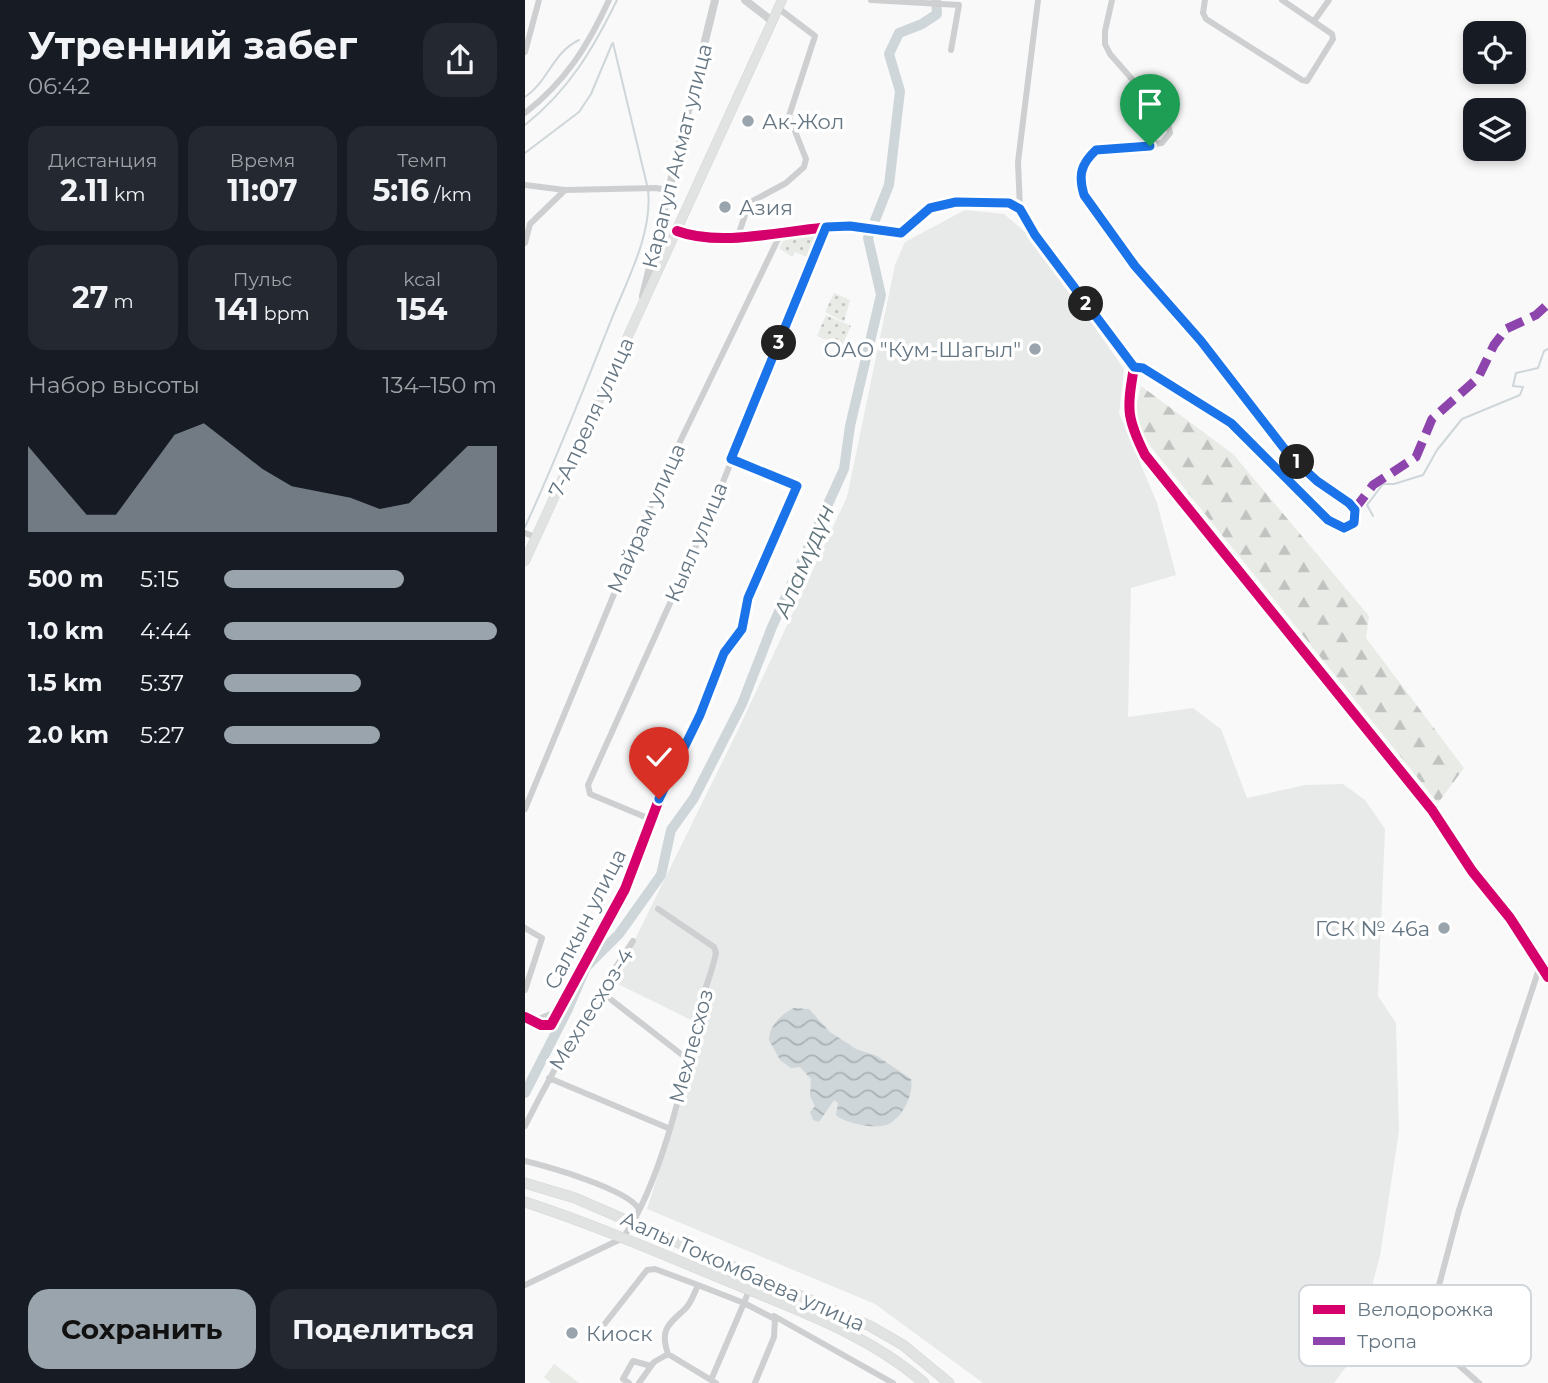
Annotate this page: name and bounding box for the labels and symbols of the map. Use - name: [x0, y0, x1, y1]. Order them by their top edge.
- street label: Карагул Акмат улица: [637, 41, 717, 271]
- pin: [1120, 74, 1180, 146]
- place label: Ак-Жол: [762, 109, 844, 134]
- marker: Ак-Жол: [740, 113, 756, 129]
- place label: Азия: [739, 195, 793, 220]
- marker: Азия: [717, 199, 733, 215]
- pin: 2: [1069, 286, 1103, 322]
- pin: 3: [761, 326, 797, 360]
- street label: 7-Апреля улица: [543, 333, 639, 501]
- place label: ОАО "Кум-Шагыл": [823, 337, 1021, 362]
- marker: ОАО "Кум-Шагыл": [1027, 341, 1043, 357]
- street label: Майрам улица: [602, 439, 690, 597]
- pin: 1: [1279, 444, 1315, 480]
- street label: Кыял улица: [659, 478, 733, 606]
- water label: Аламүдүн: [767, 500, 840, 623]
- pin: [629, 727, 689, 799]
- street label: Салкын улица: [539, 845, 631, 993]
- place label: ГСК № 46а: [1315, 916, 1430, 941]
- marker: ГСК № 46а: [1436, 920, 1452, 936]
- street label: Мехлесхоз-4: [544, 943, 638, 1075]
- street label: Мехлесхоз: [664, 986, 718, 1106]
- street label: Аалы Токомбаева улица: [617, 1206, 869, 1336]
- legend: [1299, 1285, 1531, 1366]
- text: Велодорожка: [1357, 1298, 1494, 1321]
- place label: Киоск: [586, 1321, 652, 1346]
- marker: Киоск: [564, 1325, 580, 1341]
- text: Тропа: [1357, 1330, 1417, 1353]

